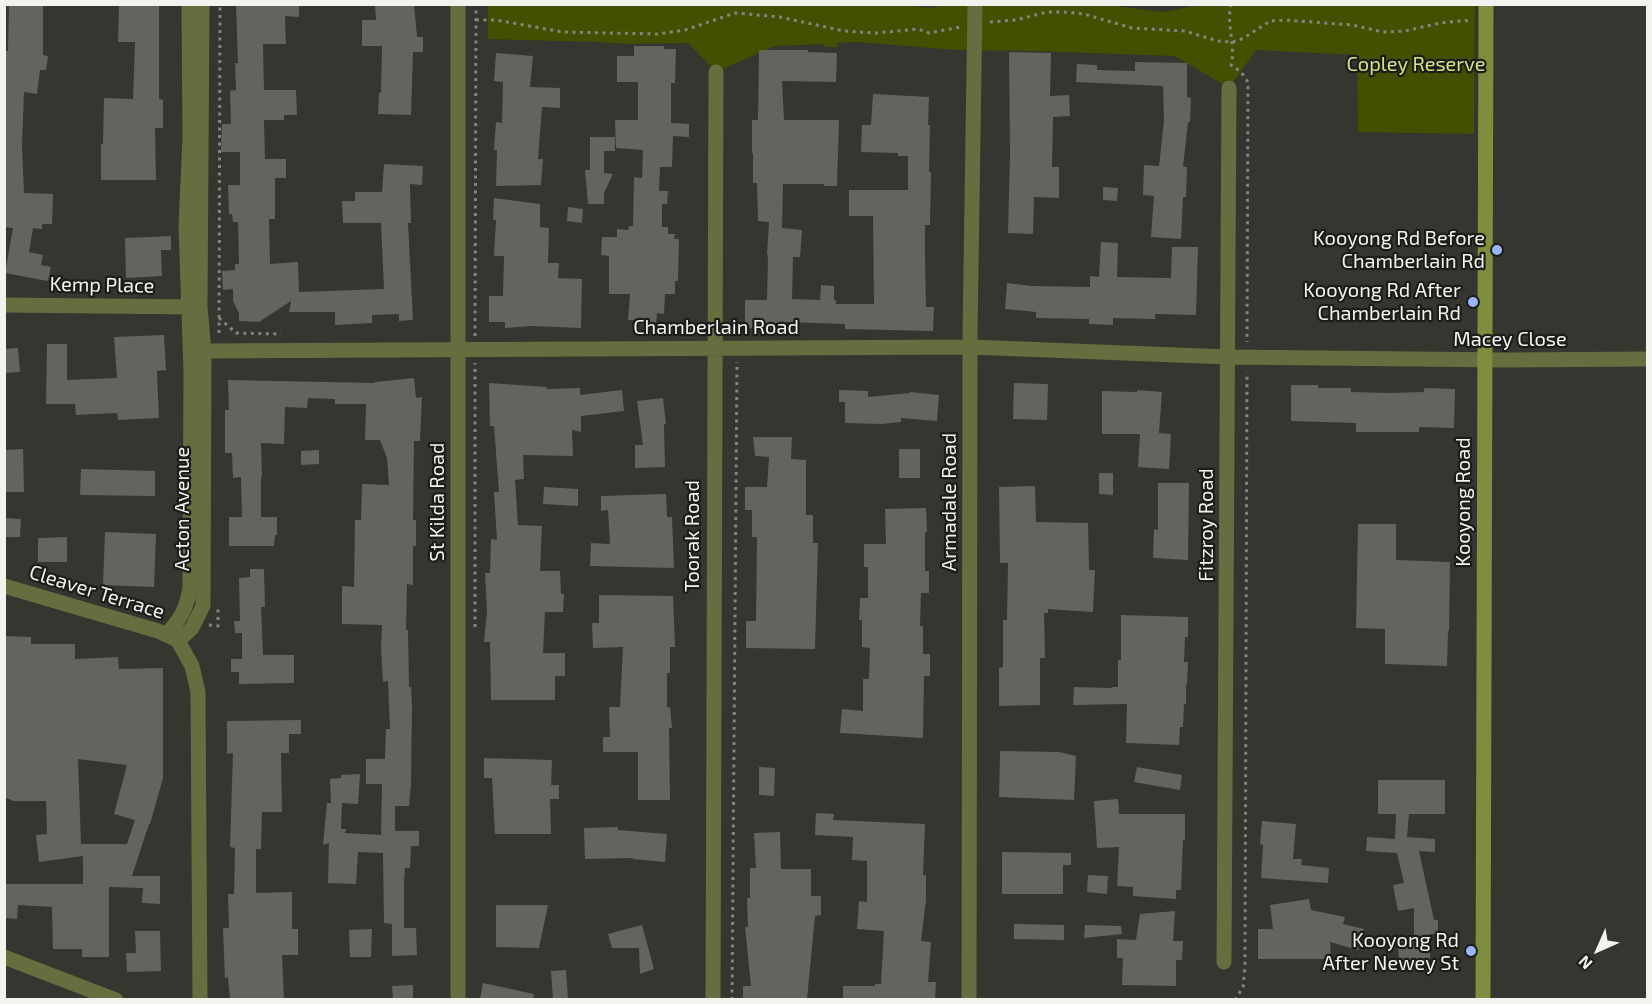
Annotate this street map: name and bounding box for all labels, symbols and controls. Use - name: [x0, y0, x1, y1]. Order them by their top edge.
- park label: Copley Reserve: [1346, 52, 1486, 76]
- place label: Kooyong Rd Before Chamberlain Rd: [1313, 226, 1485, 273]
- marker: Kooyong Rd Before Chamberlain Rd: [1490, 243, 1504, 257]
- street label: Kemp Place: [49, 272, 155, 298]
- place label: Kooyong Rd After Chamberlain Rd: [1303, 278, 1461, 325]
- marker: Kooyong Rd After Chamberlain Rd: [1466, 295, 1480, 309]
- street label: Chamberlain Road: [633, 315, 799, 339]
- street label: Macey Close: [1453, 327, 1567, 351]
- street label: Armadale Road: [937, 433, 961, 571]
- street label: Kooyong Road: [1451, 437, 1475, 567]
- street label: St Kilda Road: [425, 443, 449, 561]
- street label: Acton Avenue: [170, 447, 194, 571]
- street label: Fitzroy Road: [1194, 468, 1218, 582]
- street label: Toorak Road: [680, 480, 704, 592]
- street label: Cleaver Terrace: [26, 560, 168, 624]
- north arrow: [1568, 920, 1628, 980]
- place label: Kooyong Rd After Newey St: [1323, 928, 1459, 975]
- marker: Kooyong Rd After Newey St: [1464, 944, 1478, 958]
- text: N: [1574, 952, 1596, 974]

